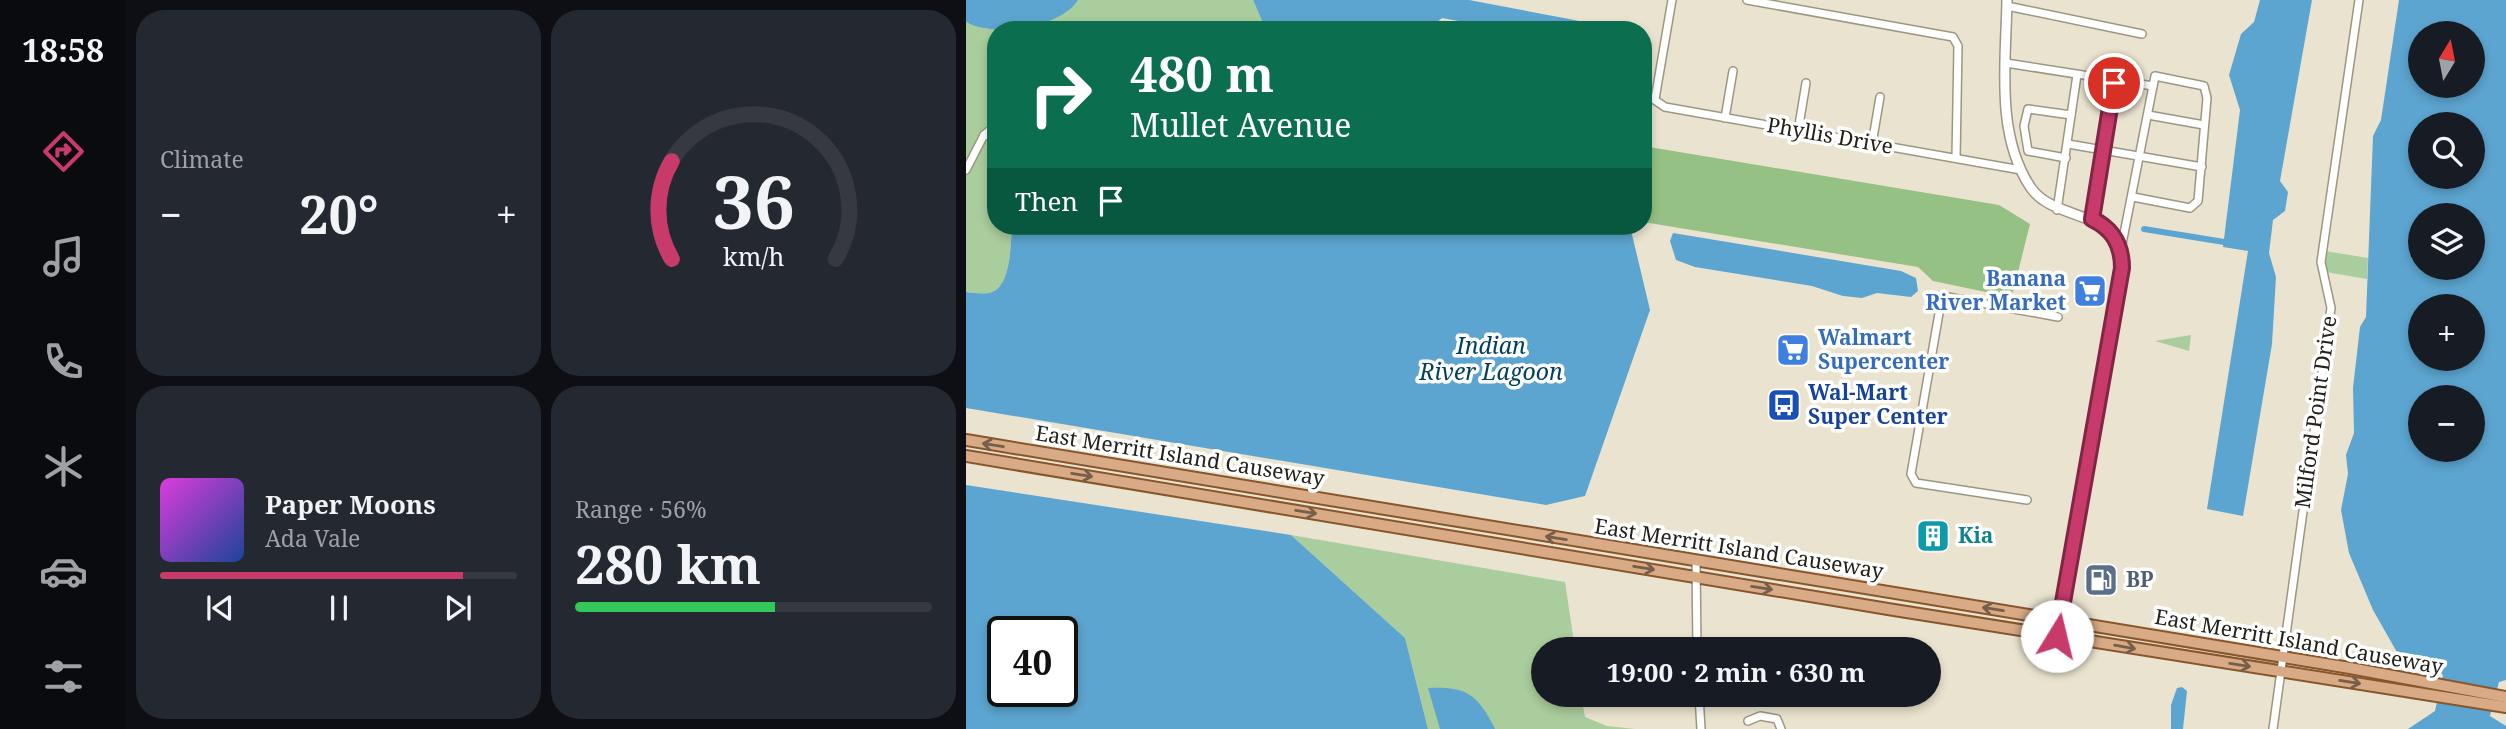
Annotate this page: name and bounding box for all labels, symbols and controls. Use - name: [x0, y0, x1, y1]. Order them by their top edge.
- north arrow: [2408, 21, 2485, 98]
- map controls: [2408, 21, 2485, 462]
- text: 18:58: [22, 28, 104, 71]
- text: 480 m: [1130, 40, 1274, 106]
- icon: right: [1015, 49, 1106, 140]
- pin: [2084, 53, 2144, 113]
- icon: arrive: [2095, 64, 2133, 102]
- text: Mullet Avenue: [1130, 103, 1351, 146]
- street label: Phyllis Drive: [1765, 110, 1895, 160]
- button: search: [2408, 112, 2485, 189]
- icon: directions: [39, 127, 88, 176]
- text: Climate: [160, 143, 244, 175]
- text: 36: [712, 151, 795, 250]
- text: 20°: [299, 178, 379, 249]
- icon: arrive: [1092, 182, 1130, 220]
- text: Then: [1015, 183, 1078, 219]
- text: −: [160, 188, 182, 240]
- text: +: [496, 188, 517, 240]
- button: layers: [2408, 203, 2485, 280]
- icon: music: [39, 232, 88, 281]
- text: km/h: [723, 239, 784, 273]
- place label: Banana River Market: [1925, 264, 2066, 316]
- supermarket icon: Banana River Market: [2071, 272, 2109, 310]
- button: +: [2408, 294, 2485, 371]
- street label: Milford Point Drive: [2288, 314, 2342, 510]
- place label: Walmart Supercenter: [1818, 323, 1949, 375]
- water label: Indian River Lagoon: [1418, 329, 1563, 387]
- supermarket icon: Walmart Supercenter: [1774, 331, 1812, 369]
- icon: phone: [39, 337, 88, 386]
- place label: Wal-Mart Super Center: [1808, 378, 1948, 430]
- button: −: [2408, 385, 2485, 462]
- bus stop icon: Wal-Mart Super Center: [1765, 386, 1803, 424]
- street label: East Merritt Island Causeway: [1034, 418, 1327, 492]
- one-way arrow: [983, 438, 1005, 451]
- icon: climate: [39, 442, 88, 491]
- one-way arrow: [1070, 469, 1093, 482]
- text: Paper Moons: [265, 486, 436, 522]
- text: Range · 56%: [575, 493, 707, 525]
- one-way arrow: [1294, 506, 1317, 519]
- street label: East Merritt Island Causeway: [1593, 511, 1886, 585]
- building icon: Kia: [1914, 517, 1952, 555]
- place label: Kia: [1958, 521, 1993, 549]
- text: Ada Vale: [265, 522, 360, 554]
- text: 280 km: [575, 528, 761, 599]
- one-way arrow: [1545, 531, 1568, 544]
- icon: car: [39, 547, 88, 596]
- fuel station icon: BP: [2082, 561, 2120, 599]
- one-way arrow: [1632, 562, 1655, 575]
- place label: BP: [2126, 565, 2154, 593]
- one-way arrow: [1750, 582, 1773, 595]
- icon: previous: [201, 589, 239, 627]
- icon: pause: [320, 589, 358, 627]
- icon: next: [439, 589, 477, 627]
- position arrow: [2020, 599, 2094, 673]
- one-way arrow: [1982, 602, 2005, 615]
- street label: East Merritt Island Causeway: [2153, 602, 2446, 680]
- speed limit sign: 40: [987, 616, 1078, 707]
- one-way arrow: [2113, 641, 2136, 654]
- icon: filters: [39, 652, 88, 701]
- text: 19:00 · 2 min · 630 m: [1606, 654, 1866, 690]
- one-way arrow: [2228, 659, 2251, 672]
- one-way arrow: [2338, 676, 2360, 689]

